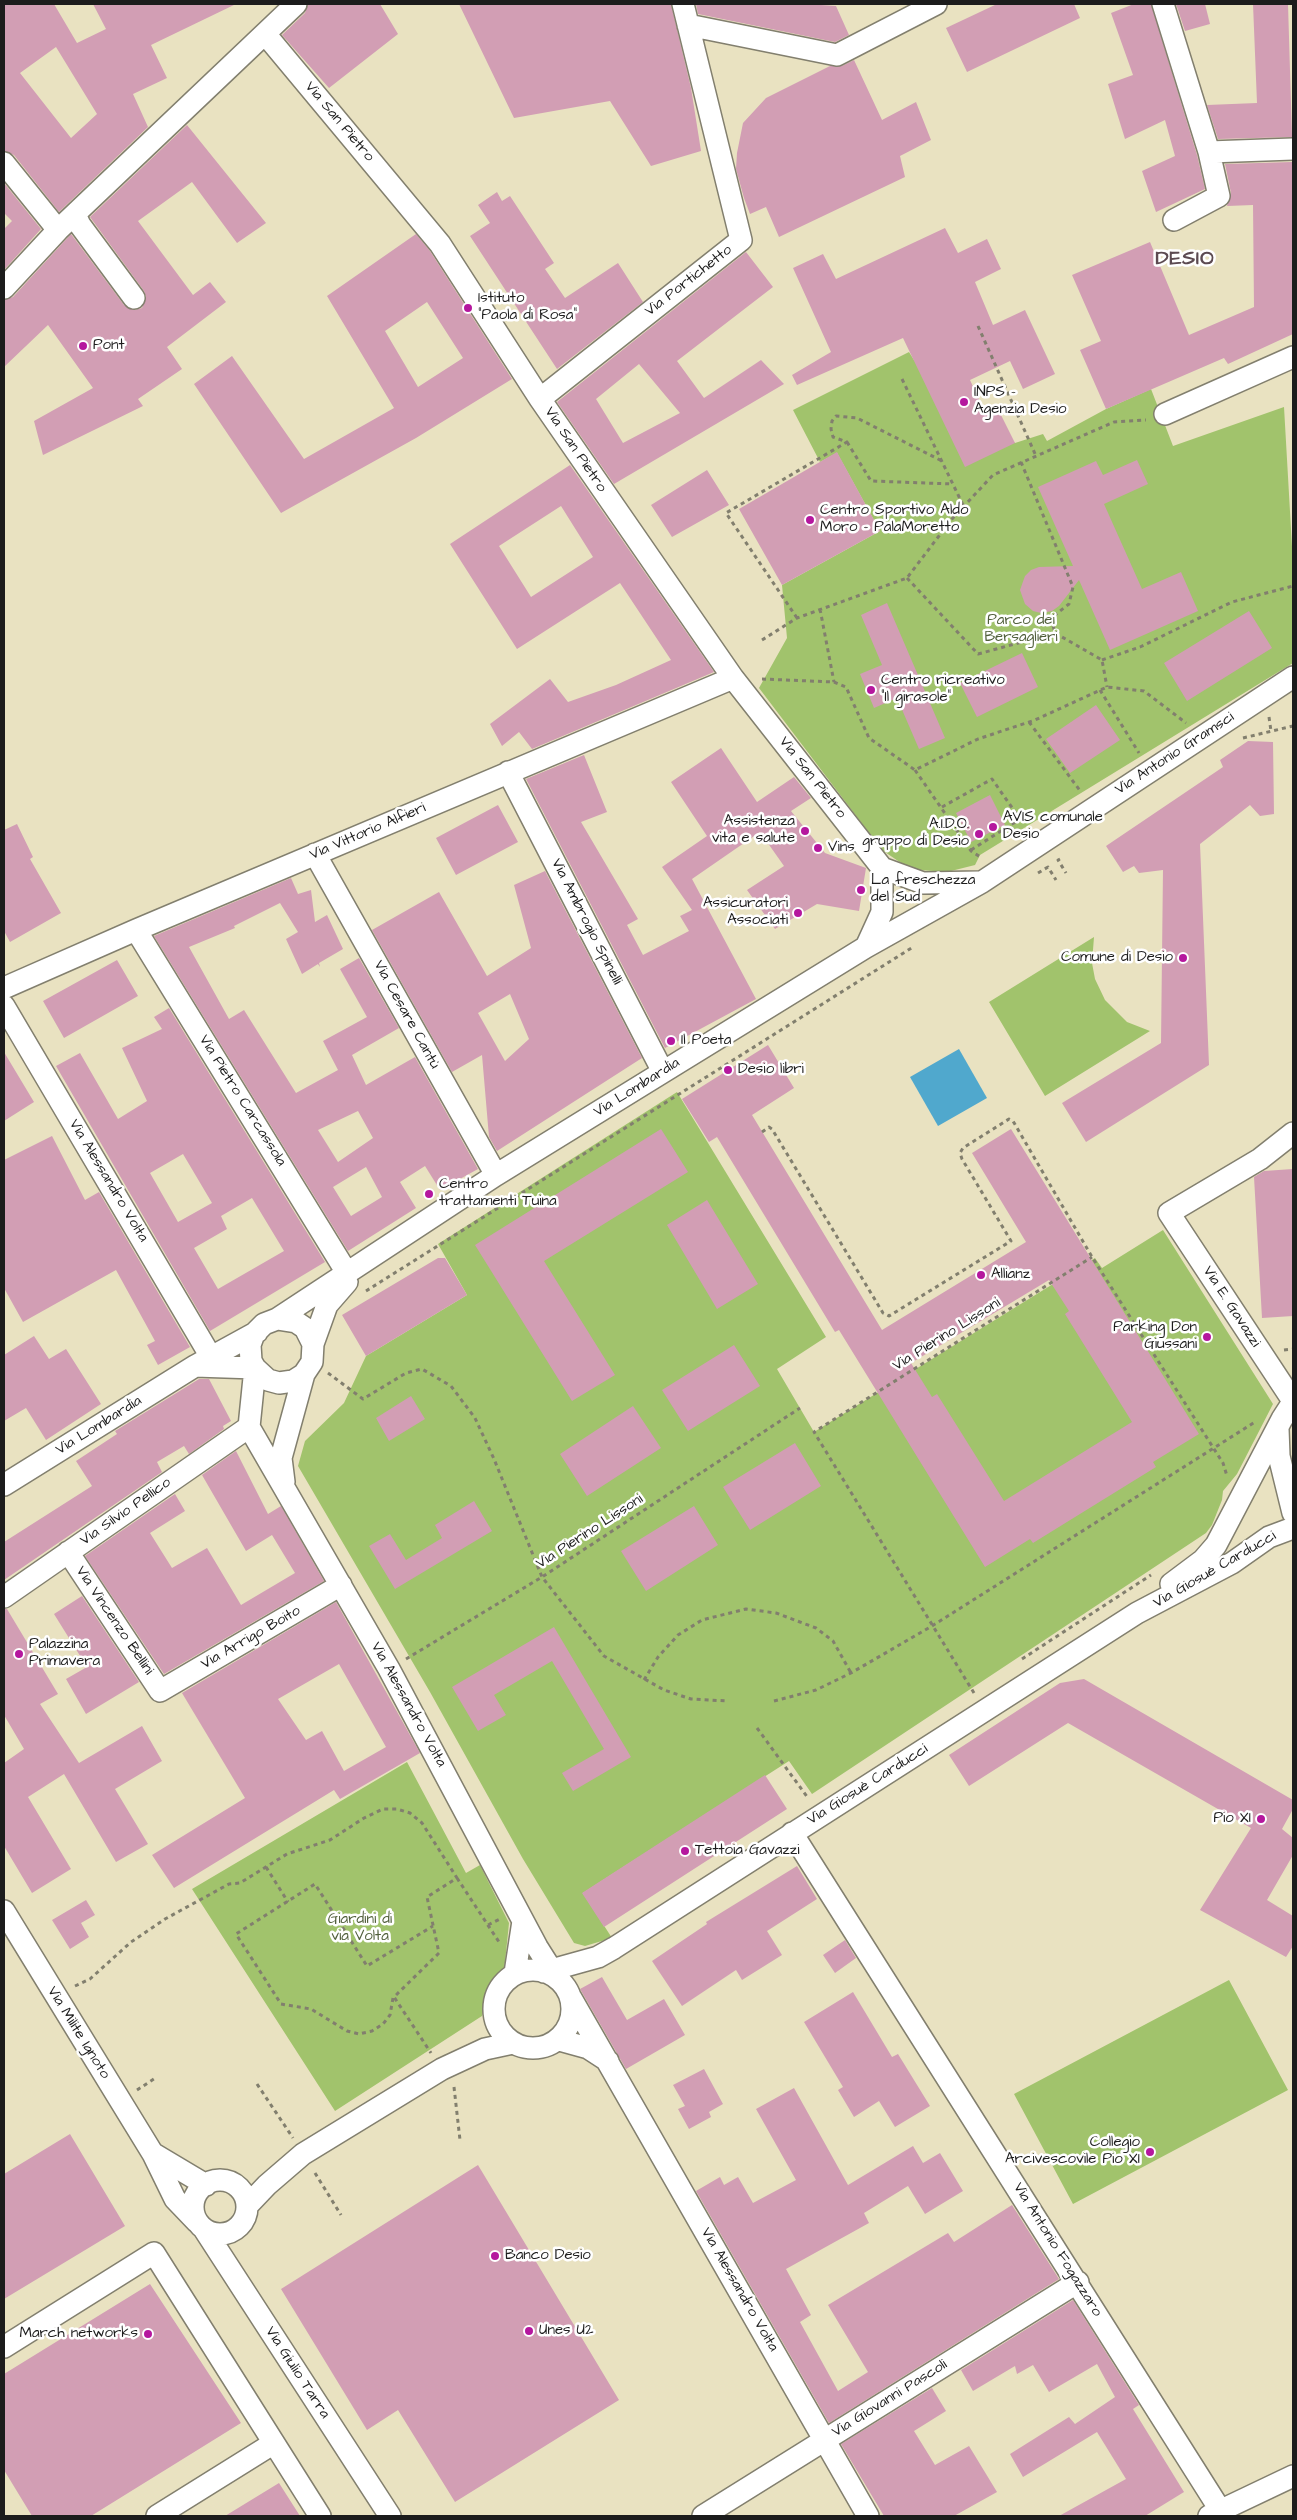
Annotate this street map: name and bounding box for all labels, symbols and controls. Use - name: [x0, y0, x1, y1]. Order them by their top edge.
- street label: Via San Pietro: [300, 78, 378, 166]
- street label: Via Portichetto: [642, 241, 736, 321]
- district label: DESIO: [1155, 248, 1215, 272]
- place label: Istituto "Paola di Rosa": [478, 290, 577, 325]
- marker: Istituto "Paola di Rosa": [462, 302, 474, 314]
- place label: Pont: [93, 337, 125, 355]
- marker: Pont: [77, 340, 89, 352]
- place label: INPS - Agenzia Desio: [974, 384, 1066, 419]
- marker: INPS - Agenzia Desio: [958, 396, 970, 408]
- street label: Via San Pietro: [540, 404, 610, 496]
- place label: Centro Sportivo Aldo Moro - PalaMoretto: [820, 502, 968, 537]
- marker: Centro Sportivo Aldo Moro - PalaMoretto: [804, 514, 816, 526]
- park label: Parco dei Bersaglieri: [984, 612, 1058, 647]
- place label: Centro ricreativo "Il girasole": [881, 672, 1005, 707]
- marker: Centro ricreativo "Il girasole": [865, 684, 877, 696]
- street label: Via Antonio Gramsci: [1112, 709, 1238, 799]
- street label: Via San Pietro: [774, 734, 850, 822]
- street label: Via Vittorio Alfieri: [307, 799, 429, 865]
- place label: AVIS comunale Desio: [1003, 809, 1103, 844]
- place label: Assistenza vita e salute: [712, 813, 795, 848]
- place label: A.I.D.O. gruppo di Desio: [862, 816, 969, 851]
- marker: AVIS comunale Desio: [987, 821, 999, 833]
- marker: Assistenza vita e salute: [799, 825, 811, 837]
- marker: A.I.D.O. gruppo di Desio: [973, 828, 985, 840]
- place label: Vins: [828, 839, 855, 857]
- marker: Vins: [812, 842, 824, 854]
- street label: Via Ambrogio Spinelli: [546, 856, 626, 988]
- place label: La freschezza del Sud: [871, 872, 975, 907]
- marker: La freschezza del Sud: [855, 884, 867, 896]
- place label: Assicuratori Associati: [703, 895, 788, 930]
- marker: Assicuratori Associati: [792, 907, 804, 919]
- place label: Comune di Desio: [1061, 949, 1173, 967]
- marker: Comune di Desio: [1177, 952, 1189, 964]
- street label: Via Cesare Cantù: [369, 958, 443, 1072]
- street label: Via Pietro Carcassola: [194, 1032, 290, 1170]
- place label: Il Poeta: [681, 1032, 731, 1050]
- marker: Il Poeta: [665, 1035, 677, 1047]
- street label: Via Lombardia: [591, 1054, 683, 1122]
- place label: Desio libri: [738, 1061, 804, 1079]
- marker: Desio libri: [722, 1064, 734, 1076]
- street label: Via Alessandro Volta: [64, 1116, 152, 1246]
- place label: Centro trattamenti Tuina: [439, 1176, 557, 1211]
- marker: Centro trattamenti Tuina: [423, 1188, 435, 1200]
- street label: Via E. Gavazzi: [1198, 1263, 1264, 1351]
- place label: Allianz: [991, 1266, 1030, 1284]
- marker: Allianz: [975, 1269, 987, 1281]
- street label: Via Pierino Lissoni: [890, 1295, 1004, 1375]
- place label: Parking Don Giussani: [1113, 1319, 1197, 1354]
- marker: Parking Don Giussani: [1201, 1331, 1213, 1343]
- street label: Via Lombardia: [53, 1392, 145, 1460]
- street label: Via Silvio Pellico: [77, 1474, 175, 1550]
- street label: Via Pierino Lissoni: [533, 1491, 647, 1573]
- street label: Via Giosuè Carducci: [1150, 1528, 1280, 1612]
- street label: Via Vincenzo Bellini: [71, 1563, 157, 1679]
- street label: Via Arrigo Boito: [198, 1602, 304, 1674]
- place label: Palazzina Primavera: [29, 1636, 100, 1671]
- street label: Via Alessandro Volta: [366, 1639, 450, 1771]
- marker: Palazzina Primavera: [13, 1648, 25, 1660]
- street label: Via Giosuè Carducci: [804, 1741, 932, 1829]
- place label: Pio XI: [1213, 1810, 1251, 1828]
- marker: Pio XI: [1255, 1813, 1267, 1825]
- place label: Tettoia Gavazzi: [695, 1842, 799, 1860]
- marker: Tettoia Gavazzi: [679, 1845, 691, 1857]
- park label: Giardini di via Volta: [328, 1911, 392, 1946]
- street label: Via Milite Ignoto: [42, 1984, 114, 2082]
- place label: Collegio Arcivescovile Pio XI: [1005, 2134, 1140, 2169]
- marker: Collegio Arcivescovile Pio XI: [1144, 2146, 1156, 2158]
- street label: Via Antonio Fogazzaro: [1008, 2180, 1106, 2320]
- street label: Via Alessandro Volta: [696, 2225, 782, 2355]
- place label: Banco Desio: [505, 2247, 591, 2265]
- marker: Banco Desio: [489, 2250, 501, 2262]
- place label: Unes U2: [539, 2322, 594, 2340]
- street label: Via Giulio Tarra: [261, 2324, 333, 2422]
- place label: March networks: [19, 2325, 138, 2343]
- marker: Unes U2: [523, 2325, 535, 2337]
- marker: March networks: [142, 2328, 154, 2340]
- street label: Via Giovanni Pascoli: [829, 2356, 951, 2442]

